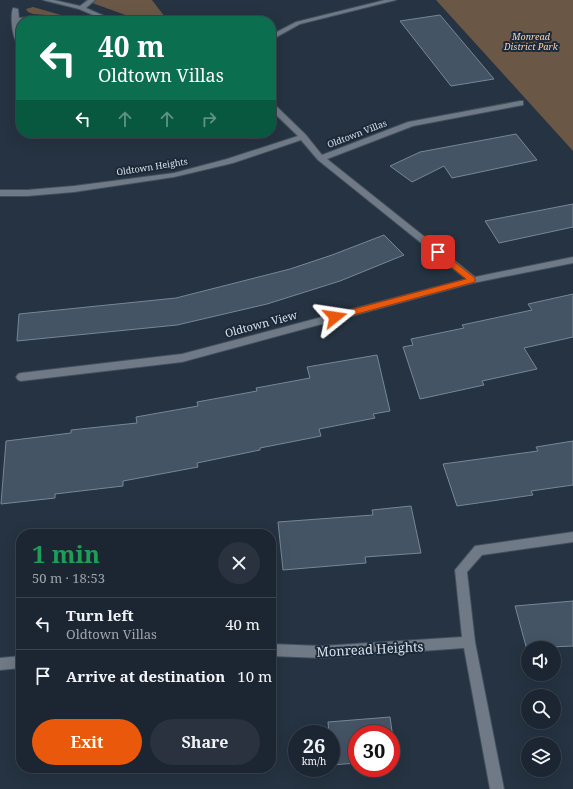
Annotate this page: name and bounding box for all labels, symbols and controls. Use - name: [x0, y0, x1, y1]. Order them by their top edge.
- text: 40 m: [98, 27, 165, 65]
- park label: Monread District Park: [503, 30, 559, 53]
- icon: left: [32, 32, 84, 84]
- text: Oldtown Villas: [98, 63, 224, 87]
- icon: left: [72, 108, 94, 130]
- icon: ahead: [114, 108, 136, 130]
- icon: ahead: [156, 108, 178, 130]
- icon: right: [198, 108, 220, 130]
- street label: Oldtown Villas: [325, 116, 389, 151]
- street label: Oldtown Heights: [115, 154, 188, 179]
- pin: [421, 235, 455, 269]
- icon: arrive: [427, 241, 449, 263]
- position arrow: [314, 296, 356, 338]
- street label: Oldtown View: [223, 307, 299, 340]
- text: 1 min: [32, 537, 100, 570]
- button: close: [218, 542, 260, 584]
- text: 50 m · 18:53: [32, 569, 105, 587]
- text: Turn left: [66, 605, 134, 625]
- icon: left: [32, 613, 54, 635]
- text: 40 m: [225, 614, 260, 634]
- text: Oldtown Villas: [66, 625, 157, 643]
- street label: Monread Heights: [316, 637, 424, 661]
- map controls: [521, 641, 561, 777]
- button: sound: [521, 641, 561, 681]
- icon: arrive: [32, 665, 54, 687]
- text: Arrive at destination: [66, 666, 225, 686]
- text: 10 m: [237, 666, 272, 686]
- button: search: [521, 689, 561, 729]
- button: Exit: [32, 719, 142, 765]
- button: Share: [150, 719, 260, 765]
- speed limit sign: 30: [348, 725, 400, 777]
- text: 26: [303, 732, 325, 759]
- button: layers: [521, 737, 561, 777]
- text: km/h: [302, 754, 326, 768]

